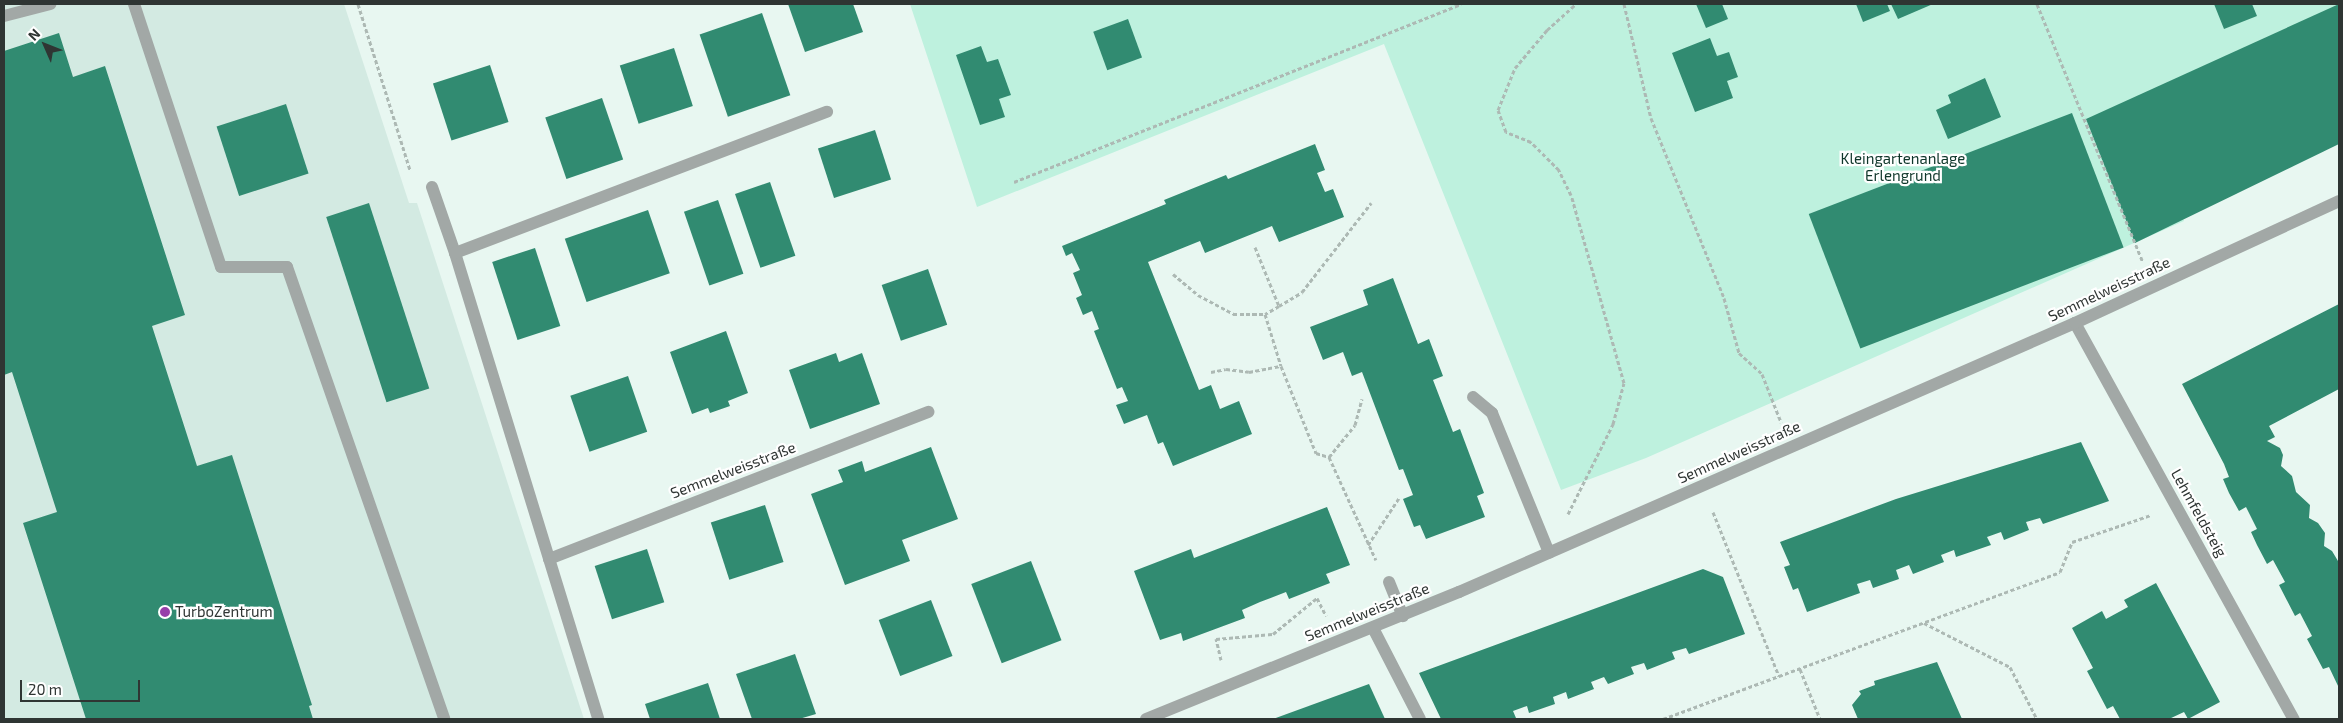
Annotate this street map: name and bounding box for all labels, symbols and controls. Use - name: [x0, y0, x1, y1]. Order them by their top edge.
- north arrow: [20, 20, 70, 70]
- text: N: [24, 25, 43, 44]
- park label: Kleingartenanlage Erlengrund: [1841, 149, 1965, 184]
- street label: Semmelweisstraße: [2045, 253, 2173, 325]
- street label: Semmelweisstraße: [1675, 417, 1803, 487]
- street label: Semmelweisstraße: [668, 438, 798, 502]
- street label: Lehmfeldsteig: [2167, 466, 2231, 560]
- street label: Semmelweisstraße: [1302, 579, 1432, 645]
- place label: TurboZentrum: [175, 603, 273, 621]
- marker: TurboZentrum: [159, 606, 171, 618]
- scale bar: [22, 670, 142, 702]
- text: 20 m: [28, 680, 62, 698]

